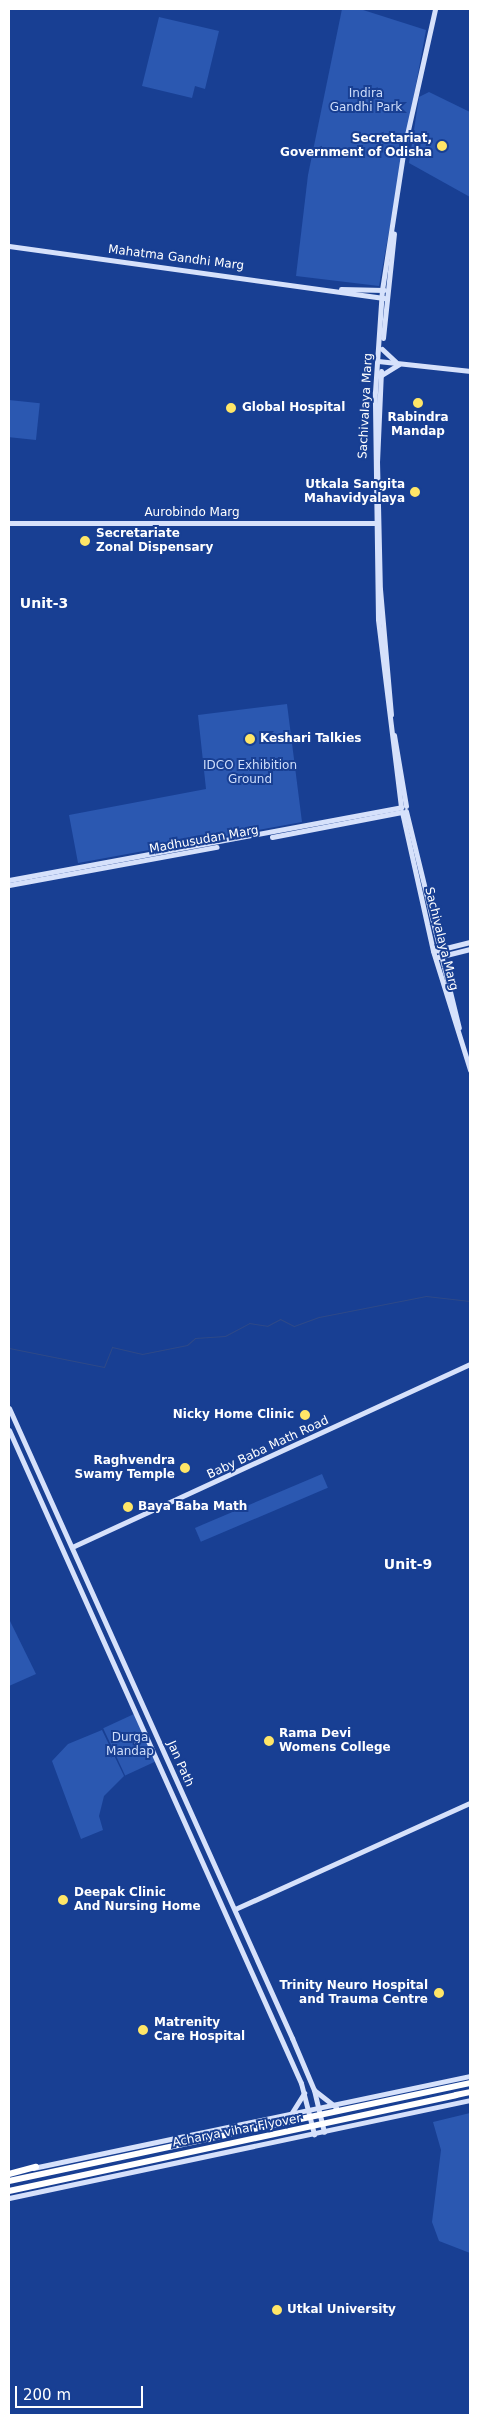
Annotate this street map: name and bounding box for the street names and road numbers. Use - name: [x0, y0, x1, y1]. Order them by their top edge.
- street label: Mahatma Gandhi Marg: [107, 243, 245, 273]
- street label: Sachivalaya Marg: [356, 353, 376, 459]
- street label: Aurobindo Marg: [144, 506, 240, 520]
- street label: Madhusudan Marg: [148, 823, 260, 857]
- street label: Sachivalaya Marg: [421, 886, 461, 992]
- street label: Baby Baba Math Road: [205, 1413, 331, 1483]
- street label: Jan Path: [164, 1739, 196, 1789]
- street label: Acharya vihar Flyover: [171, 2111, 303, 2151]

